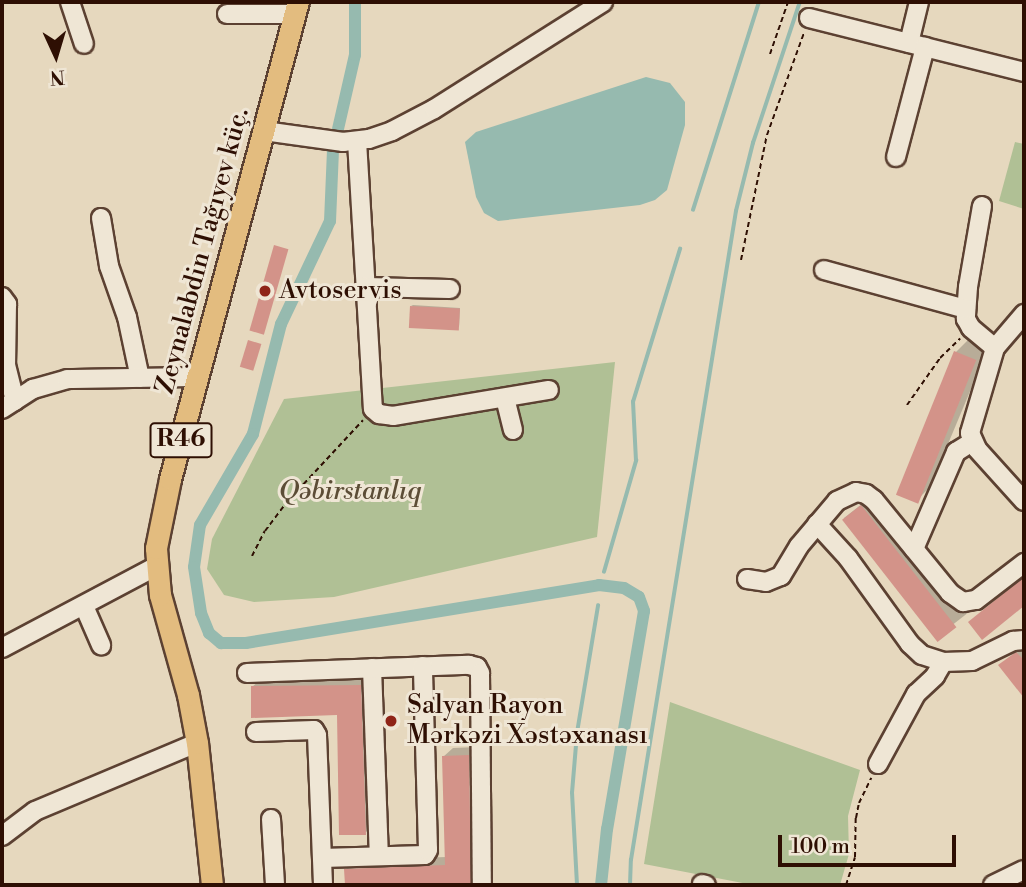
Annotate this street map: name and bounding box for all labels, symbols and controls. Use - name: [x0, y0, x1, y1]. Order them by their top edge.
- north arrow: [21, 21, 91, 91]
- text: N: [49, 64, 66, 89]
- street label: Zeynalabdin Tağıyev küç.: [150, 105, 256, 397]
- place label: Avtoservis: [279, 275, 402, 307]
- marker: Avtoservis: [257, 283, 273, 299]
- road number: R46: [150, 419, 212, 460]
- park label: Qəbirstanlıq: [279, 476, 421, 508]
- place label: Salyan Rayon Mərkəzi Xəstəxanası: [407, 690, 647, 752]
- marker: Salyan Rayon Mərkəzi Xəstəxanası: [381, 711, 401, 731]
- scale bar: [781, 820, 960, 864]
- text: 100 m: [791, 834, 850, 860]

